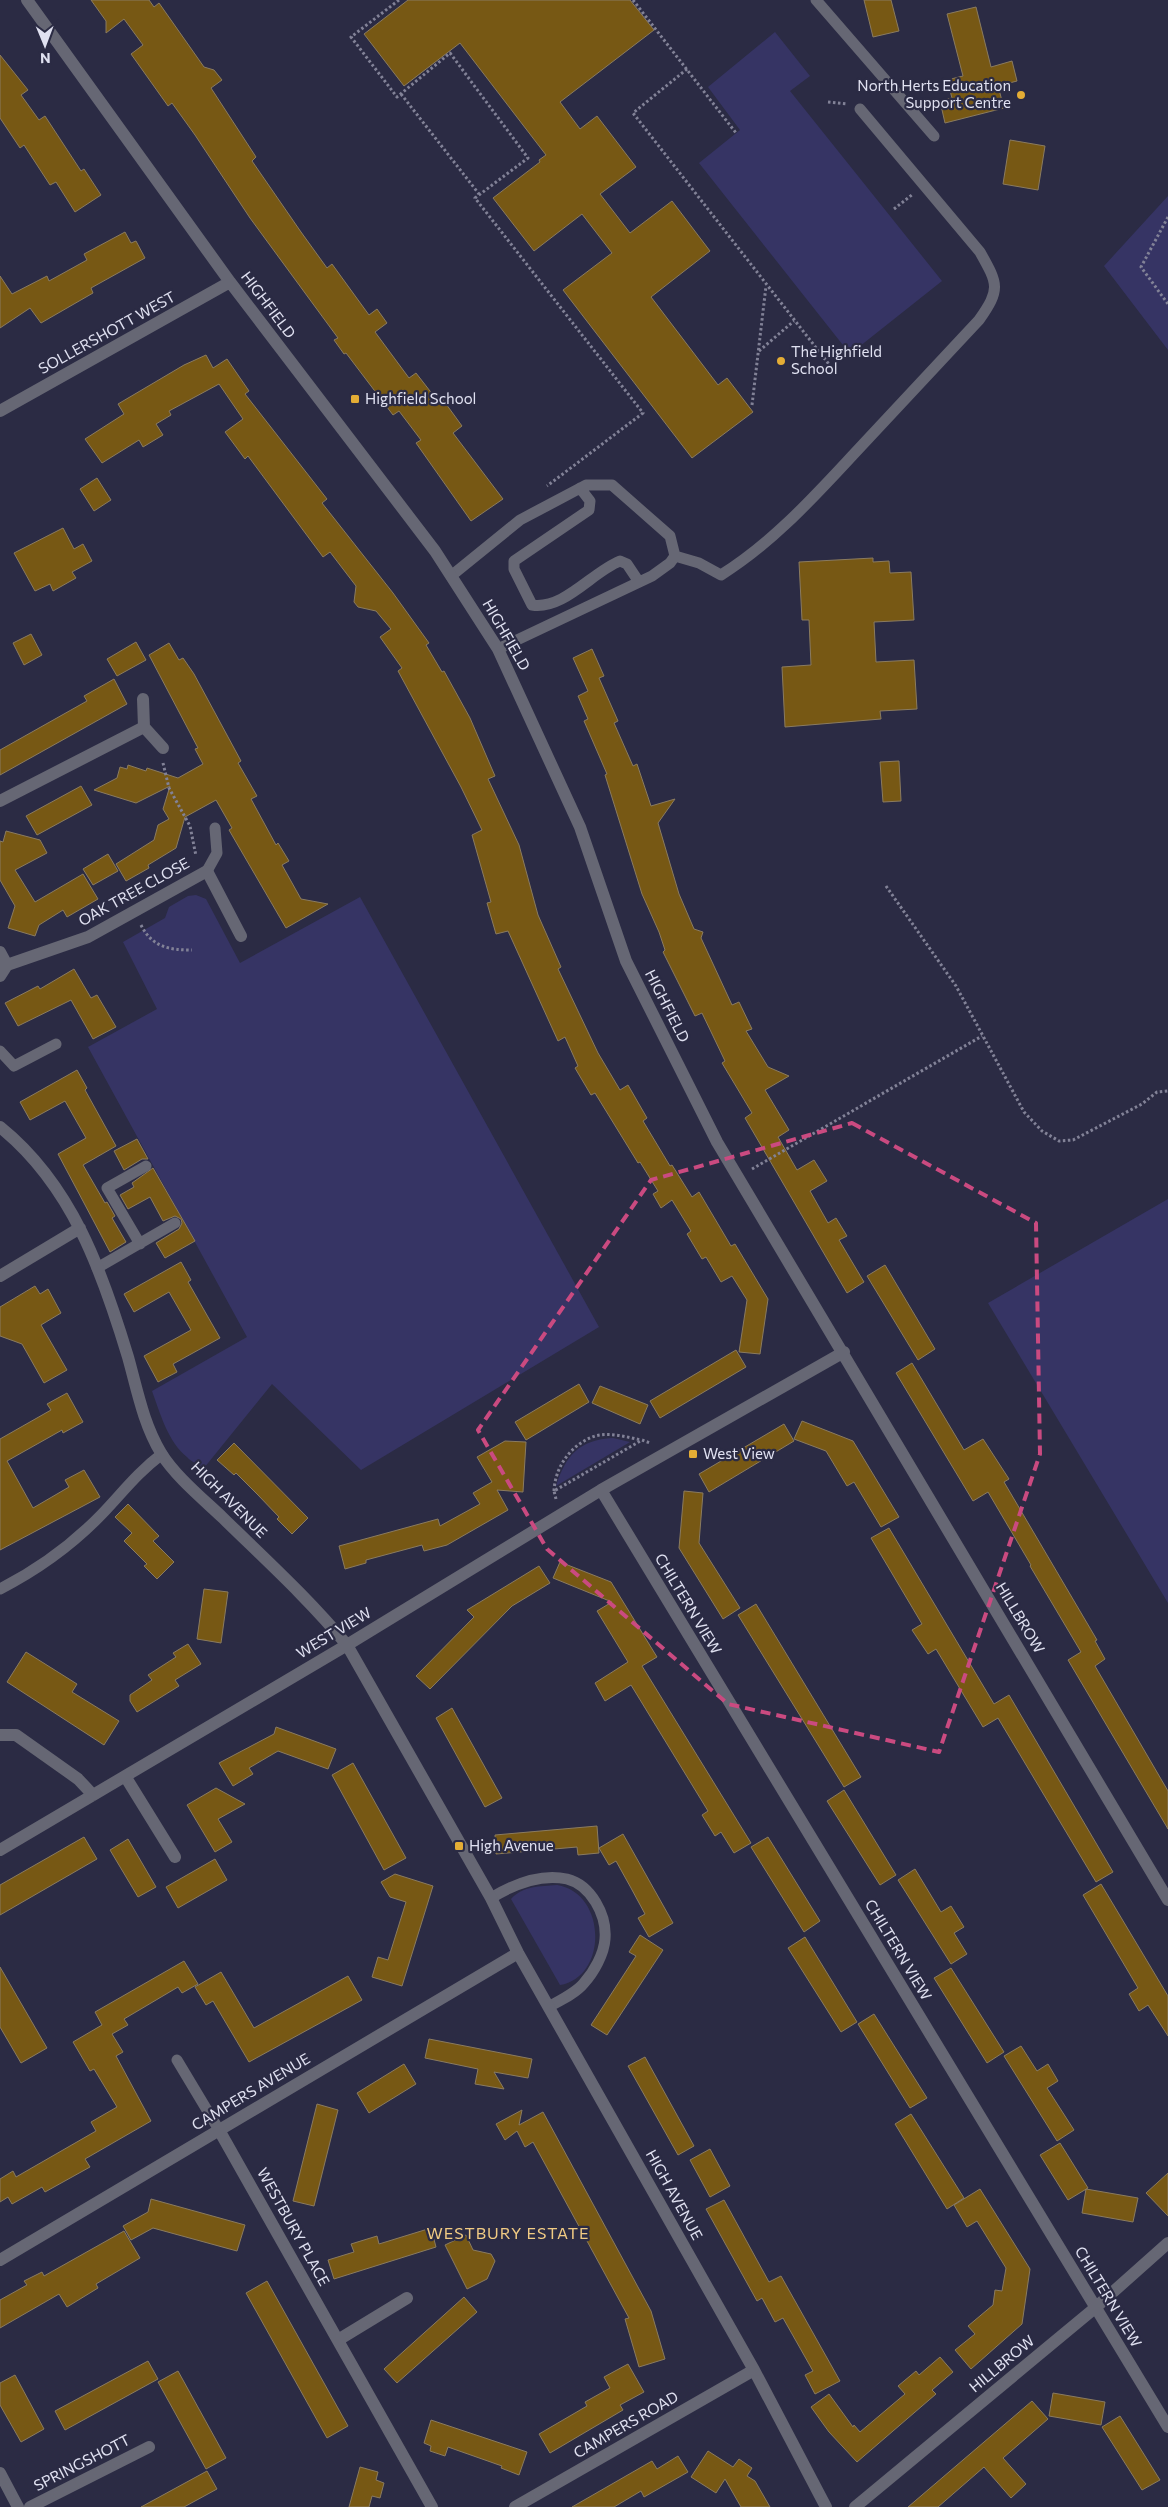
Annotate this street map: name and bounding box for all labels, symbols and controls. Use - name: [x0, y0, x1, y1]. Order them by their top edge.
- north arrow: [20, 20, 70, 70]
- text: N: [40, 50, 51, 67]
- place label: North Herts Education Support Centre: [857, 76, 1011, 111]
- marker: North Herts Education Support Centre: [1015, 89, 1027, 101]
- street label: HIGHFIELD: [238, 267, 300, 341]
- street label: SOLLERSHOTT WEST: [35, 287, 178, 377]
- place label: The Highfield School: [791, 342, 882, 377]
- marker: The Highfield School: [775, 355, 787, 367]
- place label: Highfield School: [365, 389, 476, 407]
- marker: Highfield School: [349, 393, 361, 405]
- street label: HIGHFIELD: [479, 596, 534, 673]
- street label: OAK TREE CLOSE: [75, 853, 192, 929]
- street label: HIGHFIELD: [642, 966, 694, 1045]
- place label: West View: [703, 1444, 775, 1462]
- marker: West View: [687, 1448, 699, 1460]
- street label: HIGH AVENUE: [188, 1458, 272, 1541]
- street label: CHILTERN VIEW: [652, 1550, 726, 1657]
- street label: HILLBROW: [993, 1579, 1049, 1656]
- street label: WEST VIEW: [293, 1603, 374, 1661]
- place label: High Avenue: [469, 1836, 554, 1854]
- marker: High Avenue: [453, 1840, 465, 1852]
- street label: CHILTERN VIEW: [862, 1896, 936, 2003]
- street label: CAMPERS AVENUE: [188, 2049, 313, 2134]
- street label: HIGH AVENUE: [643, 2146, 707, 2243]
- street label: WESTBURY PLACE: [254, 2164, 334, 2289]
- district label: WESTBURY ESTATE: [427, 2223, 590, 2242]
- street label: CHILTERN VIEW: [1072, 2243, 1146, 2350]
- street label: HILLBROW: [965, 2331, 1038, 2396]
- street label: CAMPERS ROAD: [570, 2387, 681, 2461]
- street label: SPRINGSHOTT: [30, 2430, 133, 2494]

